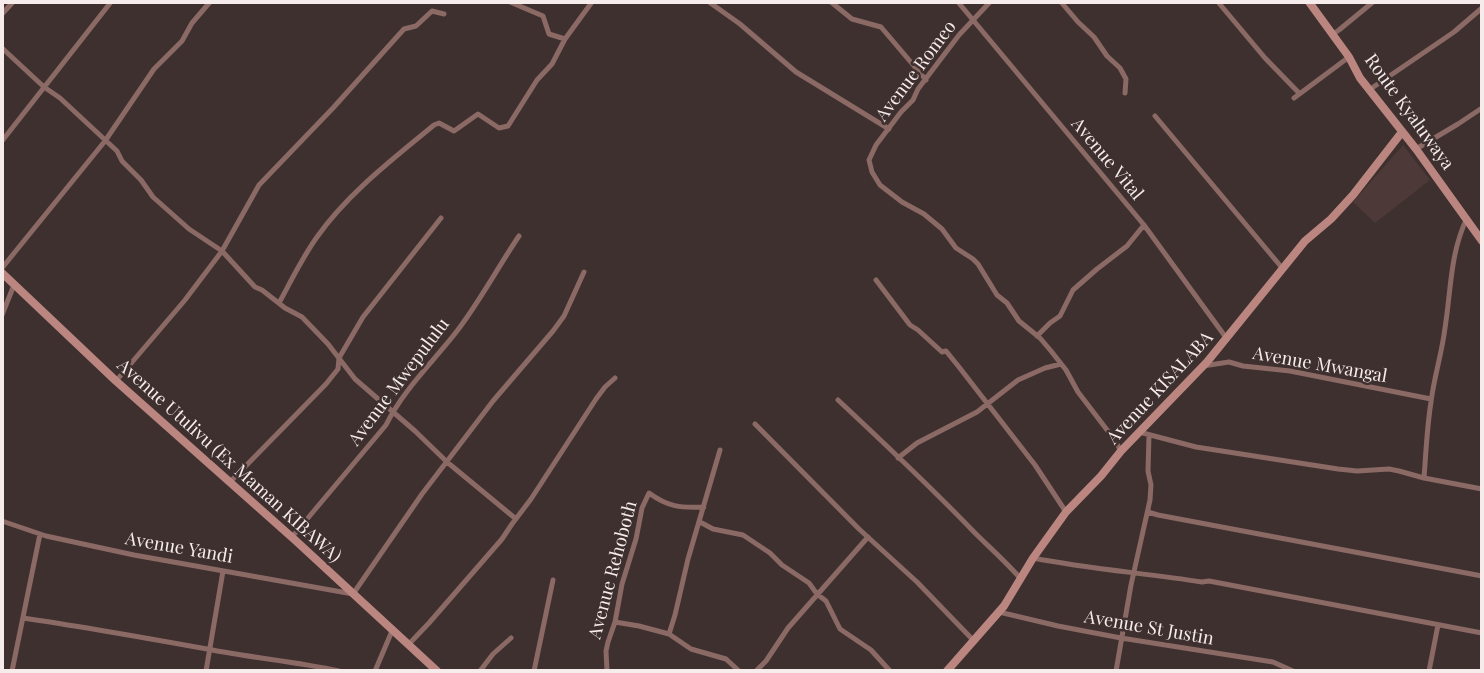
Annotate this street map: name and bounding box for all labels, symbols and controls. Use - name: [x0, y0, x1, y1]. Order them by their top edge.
- street label: Avenue Romeo: [871, 16, 961, 126]
- street label: Route Kyaluwaya: [1360, 50, 1458, 174]
- street label: Avenue Vital: [1066, 114, 1148, 204]
- street label: Avenue Mwepululu: [344, 314, 454, 450]
- street label: Avenue KISALABA: [1102, 327, 1218, 449]
- street label: Avenue Mwangal: [1251, 343, 1389, 387]
- street label: Avenue Utulivu (Ex Maman KIBAWA): [113, 355, 345, 567]
- street label: Avenue Rehoboth: [584, 499, 642, 641]
- street label: Avenue Yandi: [124, 528, 234, 568]
- street label: Avenue St Justin: [1083, 606, 1215, 650]

